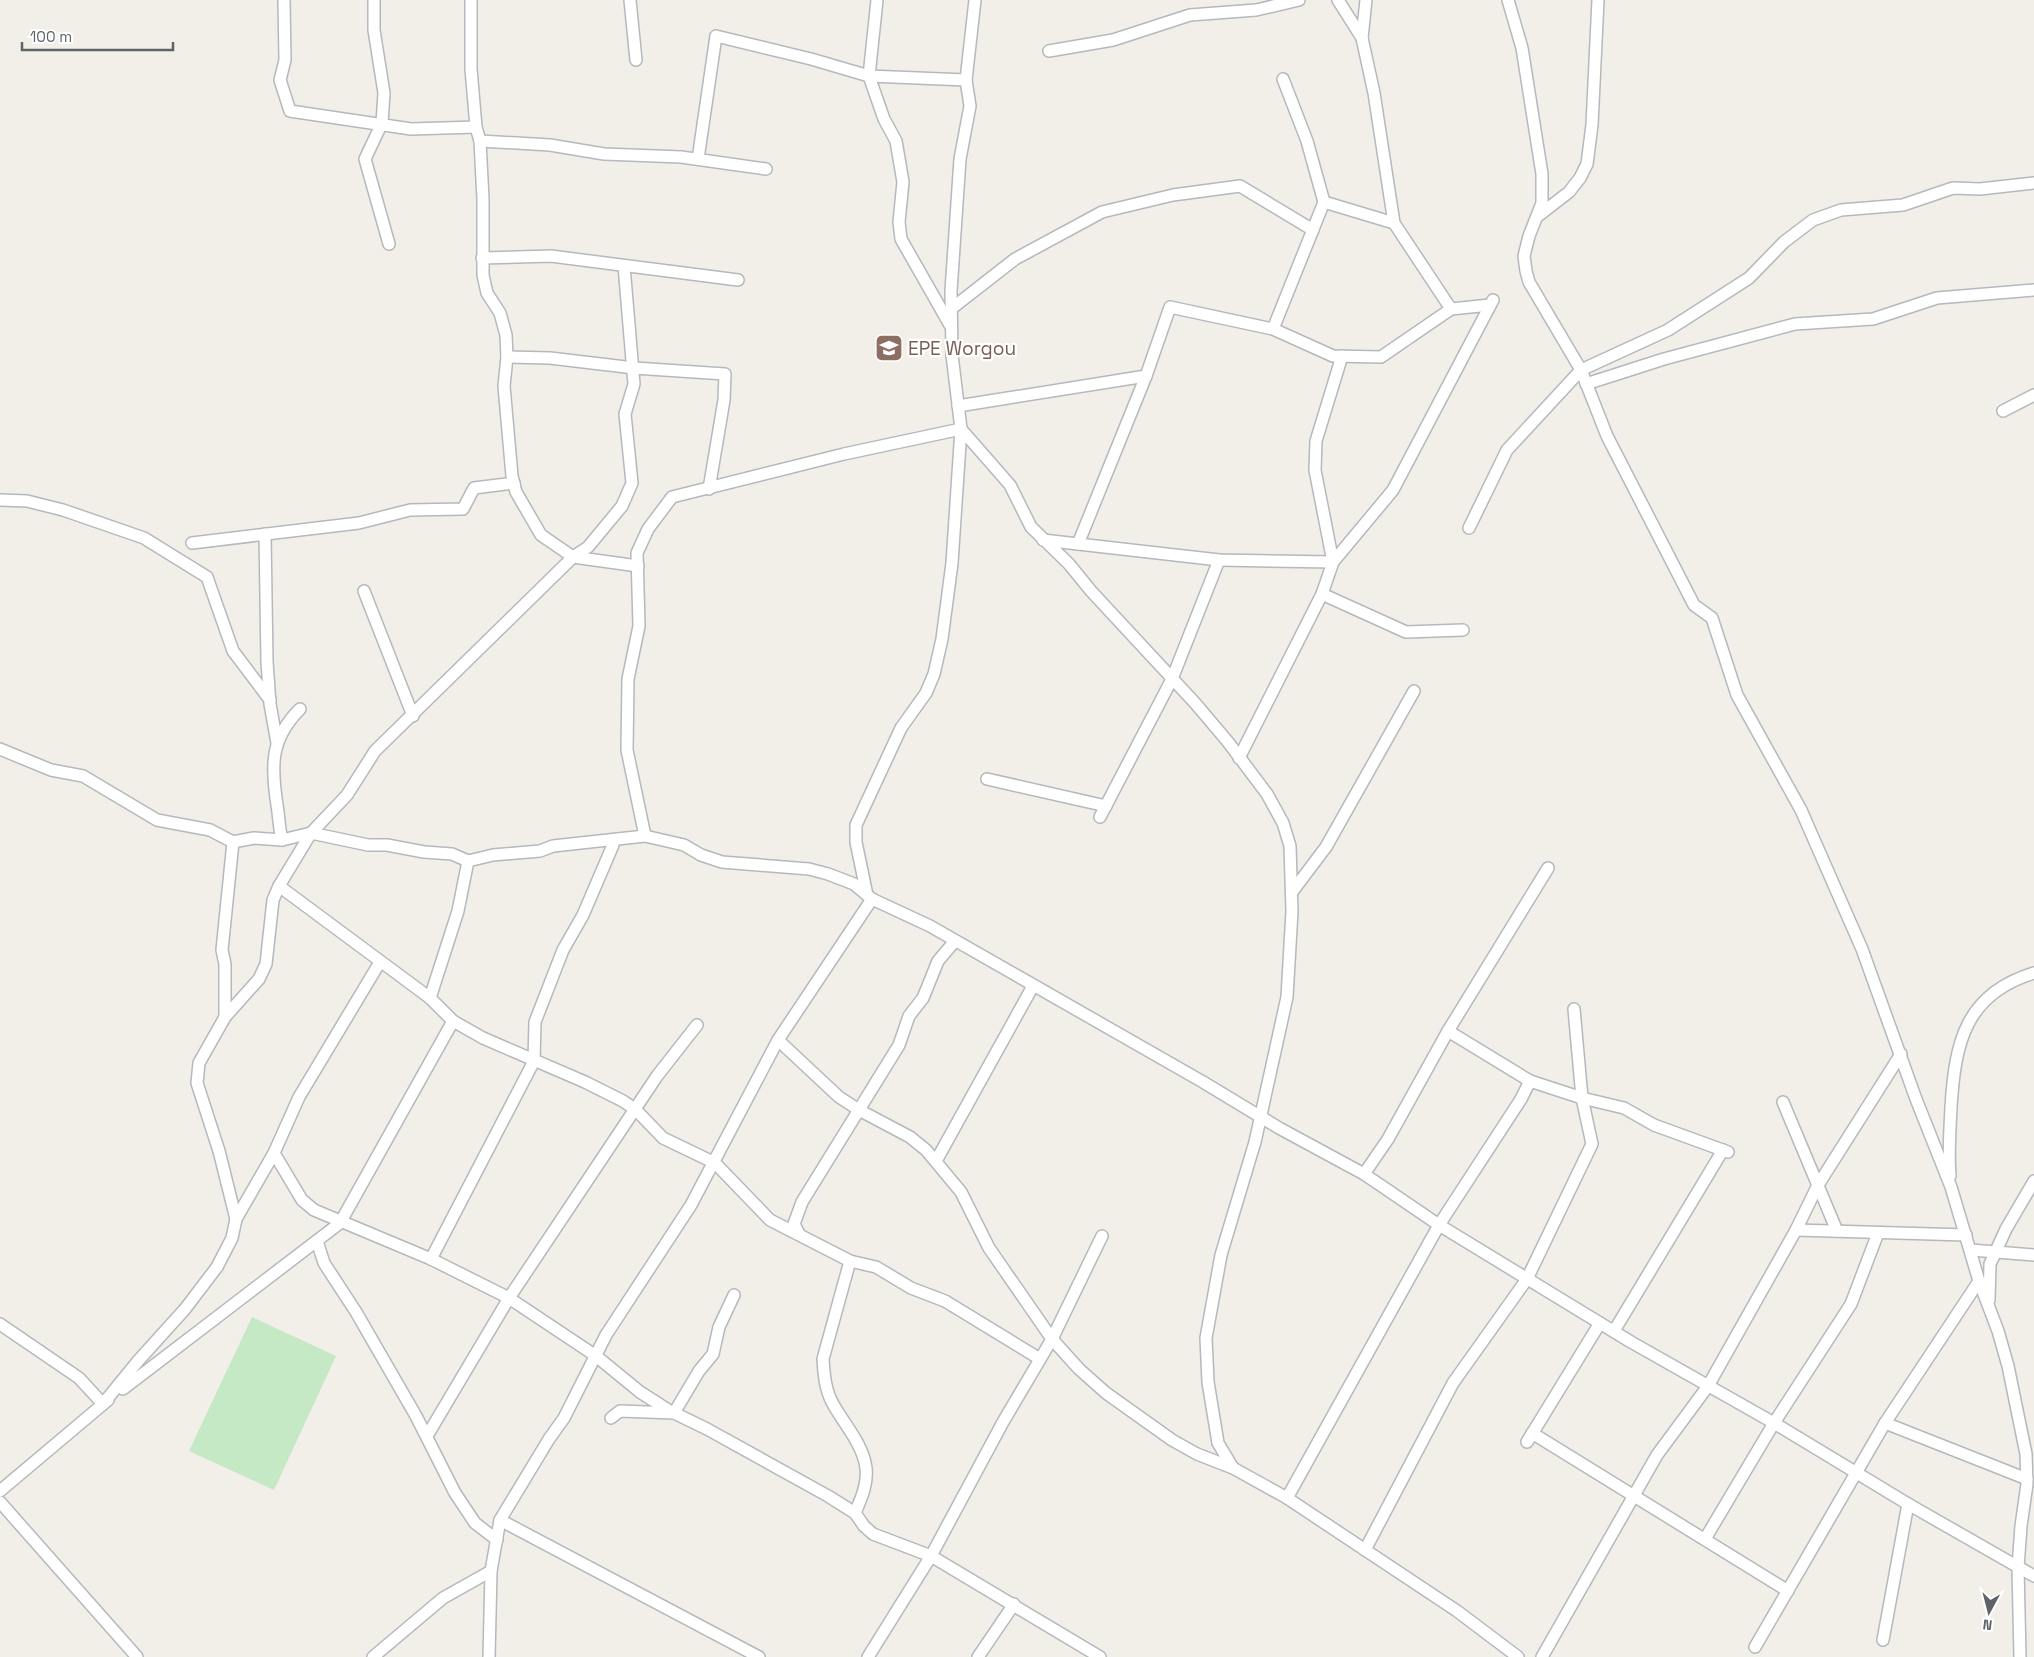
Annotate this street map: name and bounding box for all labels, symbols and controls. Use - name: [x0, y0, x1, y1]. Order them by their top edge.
- scale bar: [22, 20, 174, 52]
- text: 100 m: [30, 27, 72, 46]
- school or university icon: EPE Worgou: [874, 333, 904, 363]
- place label: EPE Worgou: [908, 336, 1016, 361]
- north arrow: [1964, 1587, 2014, 1637]
- text: N: [1982, 1615, 1993, 1634]

